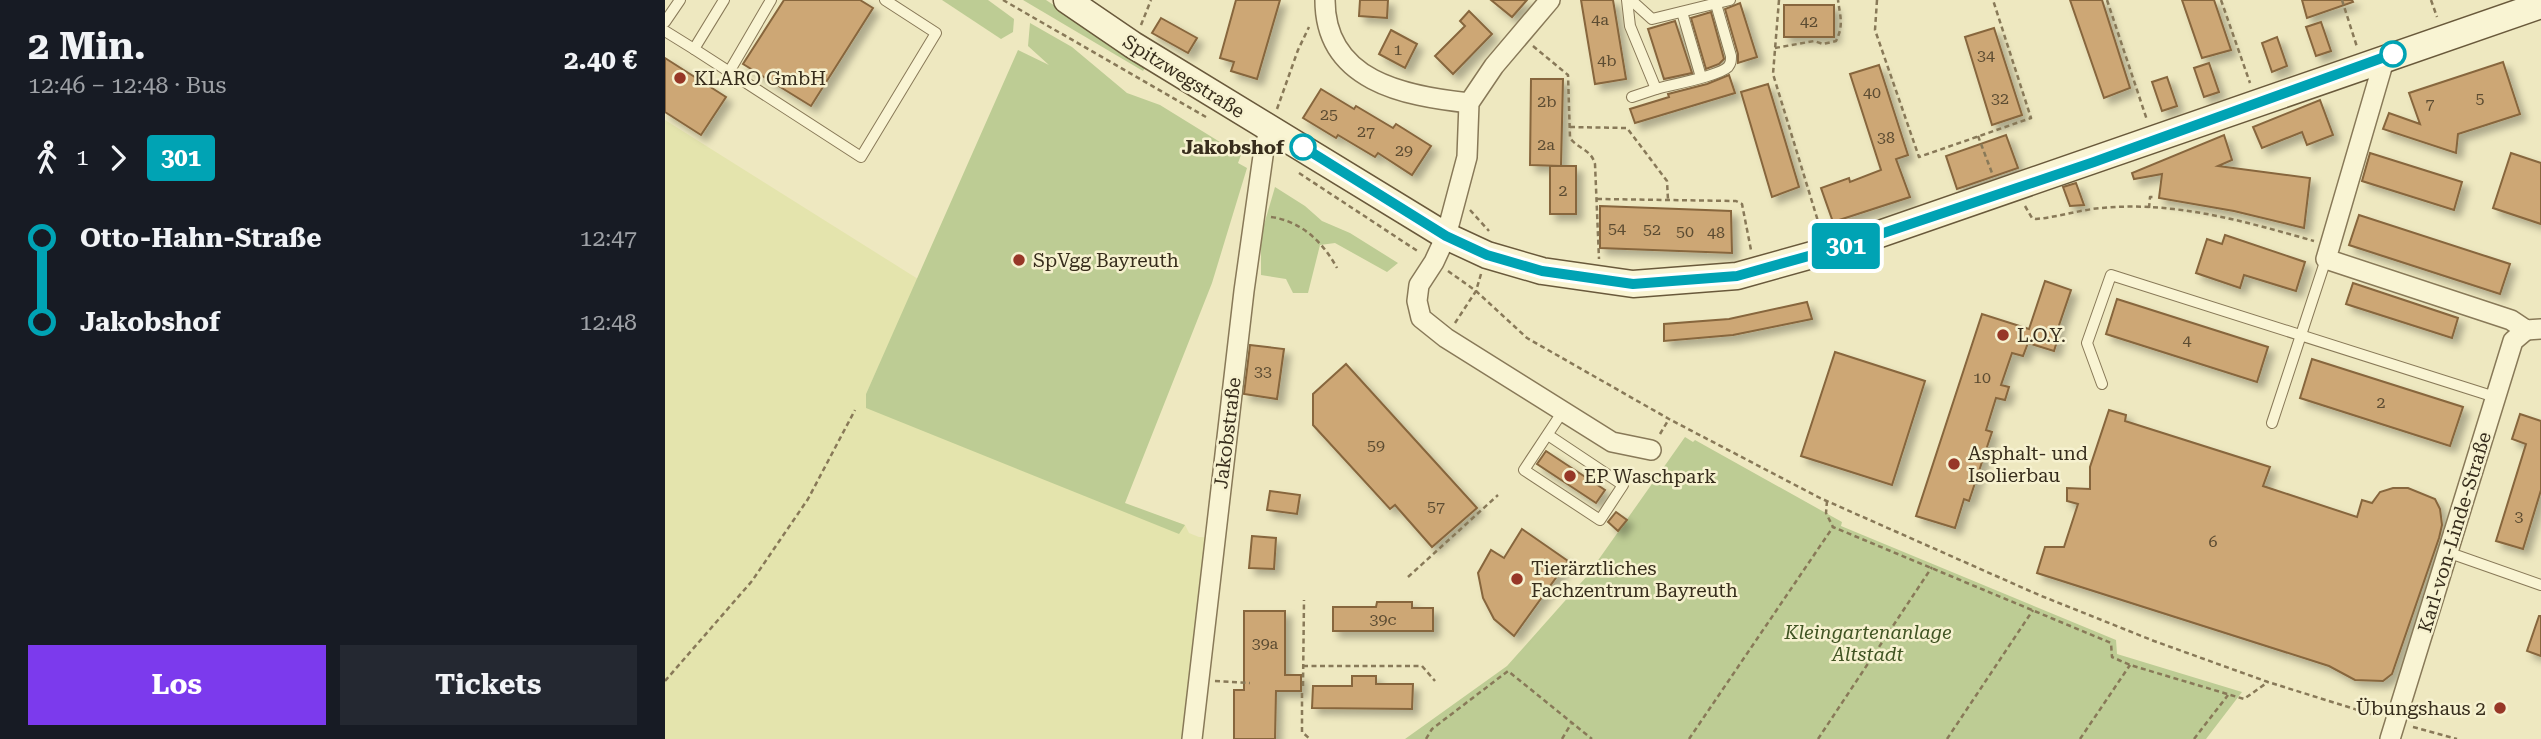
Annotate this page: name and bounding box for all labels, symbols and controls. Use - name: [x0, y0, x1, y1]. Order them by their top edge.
- house number: 4a: [1591, 10, 1609, 29]
- house number: 42: [1800, 12, 1818, 31]
- text: 2 Min.: [28, 24, 146, 68]
- street label: Spitzwegstraße: [1119, 30, 1249, 123]
- house number: 1: [1394, 40, 1403, 59]
- unlabelled marker: [2380, 41, 2406, 67]
- text: 2.40 €: [564, 45, 637, 75]
- house number: 34: [1977, 46, 1995, 65]
- house number: 4b: [1597, 51, 1617, 70]
- place label: KLARO GmbH: [694, 67, 826, 90]
- marker: KLARO GmbH: [672, 70, 688, 86]
- text: 12:46 – 12:48 · Bus: [28, 72, 226, 99]
- house number: 40: [1863, 83, 1881, 102]
- house number: 32: [1991, 89, 2009, 108]
- house number: 5: [2476, 89, 2485, 108]
- house number: 2b: [1537, 92, 1557, 111]
- house number: 7: [2426, 94, 2435, 113]
- house number: 25: [1320, 105, 1338, 124]
- house number: 27: [1357, 122, 1375, 141]
- house number: 38: [1877, 128, 1895, 147]
- marker: Jakobshof: [1290, 134, 1316, 160]
- house number: 2a: [1537, 135, 1555, 154]
- place label: Jakobshof: [1182, 136, 1285, 159]
- icon: walk: [28, 139, 66, 177]
- icon: forward: [99, 139, 137, 177]
- house number: 29: [1395, 141, 1413, 160]
- text: 1: [76, 144, 89, 171]
- text: 301: [161, 144, 201, 172]
- house number: 2: [1559, 181, 1568, 200]
- house number: 54: [1608, 219, 1626, 238]
- house number: 52: [1643, 220, 1661, 239]
- house number: 50: [1676, 222, 1694, 241]
- text: Otto-Hahn-Straße: [80, 223, 321, 253]
- house number: 48: [1707, 223, 1725, 242]
- line badge: 301: [1806, 223, 1886, 269]
- text: 12:47: [580, 225, 637, 252]
- text: 301: [1826, 232, 1866, 260]
- place label: SpVgg Bayreuth: [1033, 249, 1179, 272]
- marker: SpVgg Bayreuth: [1011, 252, 1027, 268]
- text: Jakobshof: [80, 307, 220, 337]
- text: 12:48: [580, 309, 637, 336]
- place label: L.O.Y.: [2017, 324, 2066, 347]
- marker: L.O.Y.: [1995, 327, 2011, 343]
- house number: 4: [2183, 331, 2192, 350]
- house number: 33: [1254, 362, 1272, 381]
- house number: 10: [1973, 368, 1991, 387]
- street label: Jakobstraße: [1209, 376, 1246, 490]
- house number: 2: [2377, 393, 2386, 412]
- street label: Karl-von-Linde-Straße: [2413, 429, 2496, 635]
- house number: 59: [1367, 436, 1385, 455]
- place label: Asphalt- und Isolierbau: [1968, 442, 2088, 487]
- marker: Asphalt- und Isolierbau: [1946, 456, 1962, 472]
- place label: EP Waschpark: [1584, 465, 1716, 488]
- marker: EP Waschpark: [1562, 468, 1578, 484]
- house number: 57: [1427, 497, 1445, 516]
- house number: 3: [2515, 507, 2524, 526]
- house number: 6: [2209, 532, 2218, 551]
- place label: Tierärztliches Fachzentrum Bayreuth: [1531, 557, 1738, 602]
- marker: Tierärztliches Fachzentrum Bayreuth: [1509, 571, 1525, 587]
- house number: 39c: [1370, 610, 1396, 629]
- park label: Kleingartenanlage Altstadt: [1783, 621, 1952, 666]
- house number: 39a: [1252, 634, 1279, 653]
- button: Los: [28, 645, 326, 725]
- button: Tickets: [340, 645, 637, 725]
- place label: Übungshaus 2: [2356, 697, 2486, 720]
- marker: Übungshaus 2: [2492, 700, 2508, 716]

